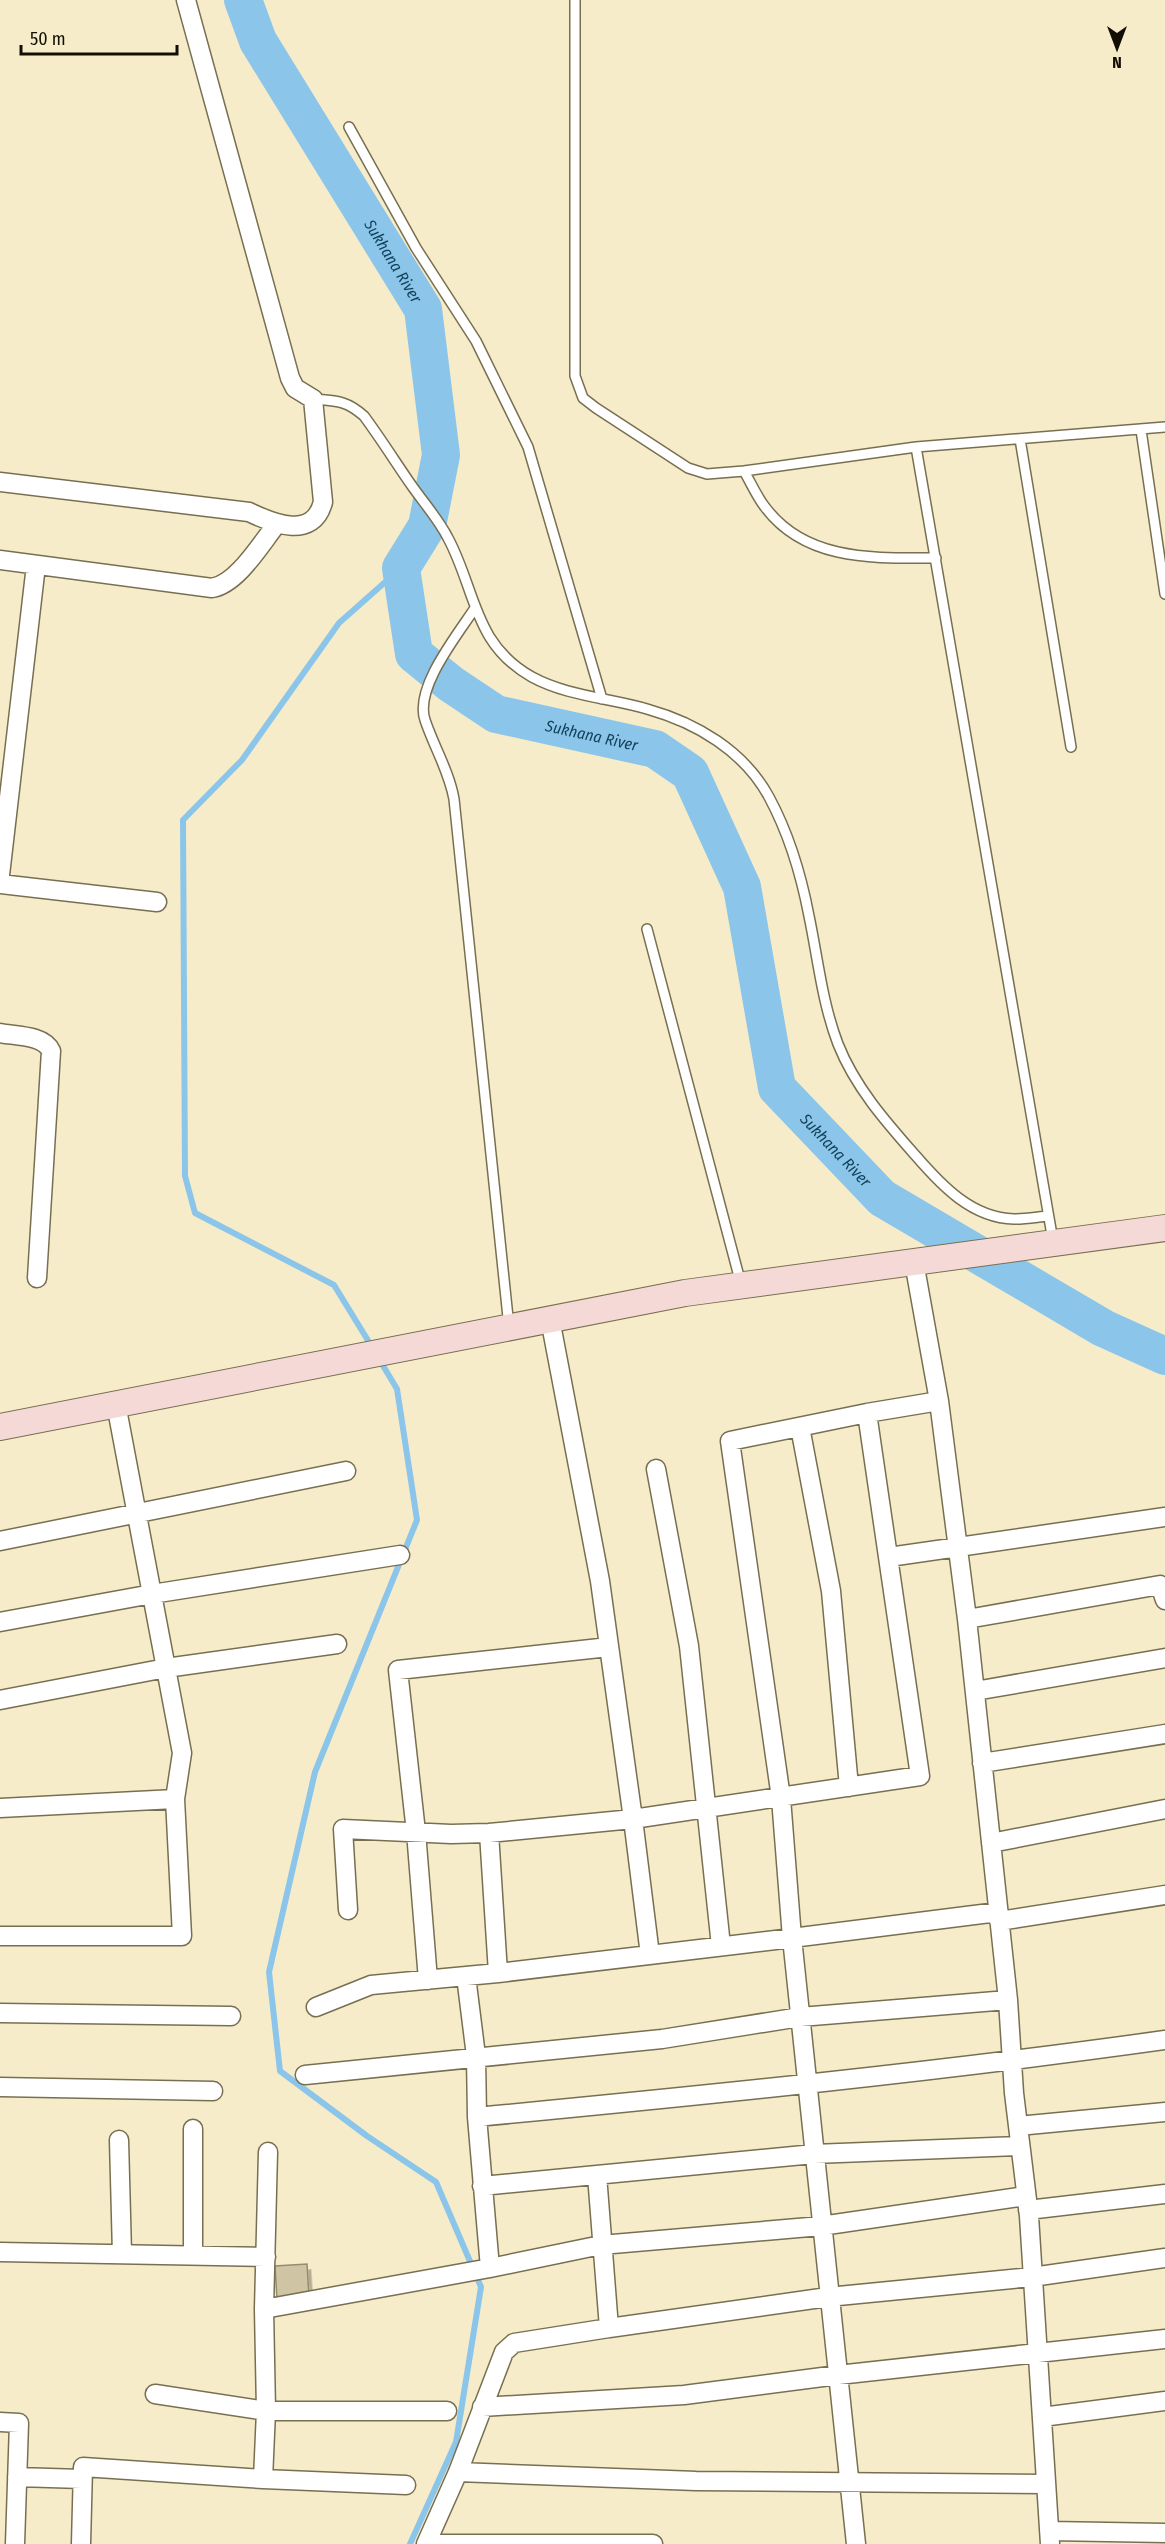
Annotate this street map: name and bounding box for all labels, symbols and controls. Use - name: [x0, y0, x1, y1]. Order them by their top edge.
- scale bar: [21, 18, 177, 56]
- north arrow: [1087, 18, 1147, 78]
- text: 50 m: [30, 28, 66, 50]
- text: N: [1112, 53, 1122, 72]
- water label: Sukhana River: [360, 215, 426, 307]
- water label: Sukhana River: [543, 716, 640, 755]
- water label: Sukhana River: [796, 1109, 875, 1191]

